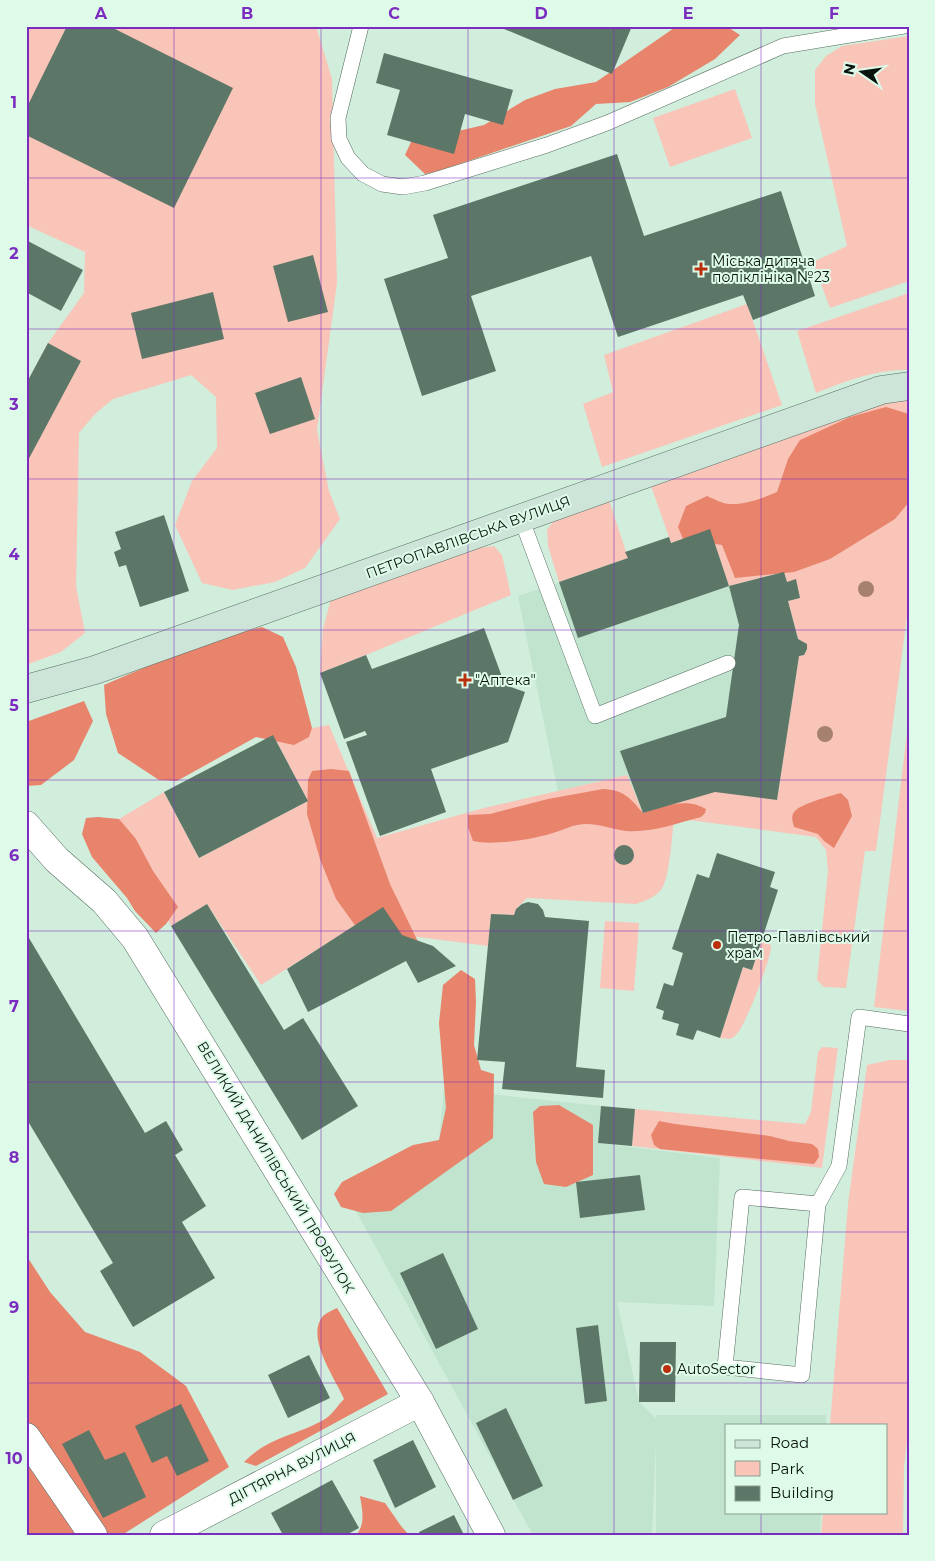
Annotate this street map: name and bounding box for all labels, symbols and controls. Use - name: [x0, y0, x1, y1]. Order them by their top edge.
- text: A: [94, 4, 108, 23]
- text: B: [241, 4, 253, 23]
- text: C: [388, 4, 400, 23]
- text: D: [534, 4, 548, 23]
- text: E: [683, 4, 693, 23]
- text: F: [829, 4, 839, 23]
- north arrow: [838, 48, 888, 98]
- text: N: [839, 62, 859, 77]
- text: 1: [11, 93, 17, 112]
- text: 2: [9, 244, 19, 263]
- place label: Міська дитяча поліклініка №23: [712, 252, 830, 286]
- marker: Міська дитяча поліклініка №23: [694, 262, 708, 276]
- text: 3: [8, 395, 19, 414]
- street label: ПЕТРОПАВЛІВСЬКА ВУЛИЦЯ: [363, 492, 573, 582]
- text: 4: [8, 545, 20, 564]
- place label: "Аптека": [475, 671, 536, 689]
- marker: "Аптека": [459, 674, 471, 686]
- text: 5: [9, 696, 19, 715]
- text: 6: [9, 846, 19, 865]
- place label: Петро-Павлівський храм: [727, 928, 870, 962]
- marker: Петро-Павлівський храм: [711, 939, 723, 951]
- text: 7: [9, 997, 19, 1016]
- street label: ВЕЛИКИЙ ДАНИЛІВСЬКИЙ ПРОВУЛОК: [193, 1038, 359, 1296]
- text: 8: [9, 1148, 19, 1167]
- text: 9: [9, 1298, 19, 1317]
- place label: AutoSector: [677, 1360, 756, 1378]
- marker: AutoSector: [661, 1363, 673, 1375]
- legend: [725, 1424, 888, 1514]
- street label: ДІГТЯРНА ВУЛИЦЯ: [225, 1428, 359, 1508]
- text: Road: [770, 1433, 809, 1452]
- text: 10: [5, 1449, 23, 1468]
- text: Park: [770, 1459, 804, 1478]
- text: Building: [770, 1483, 834, 1502]

